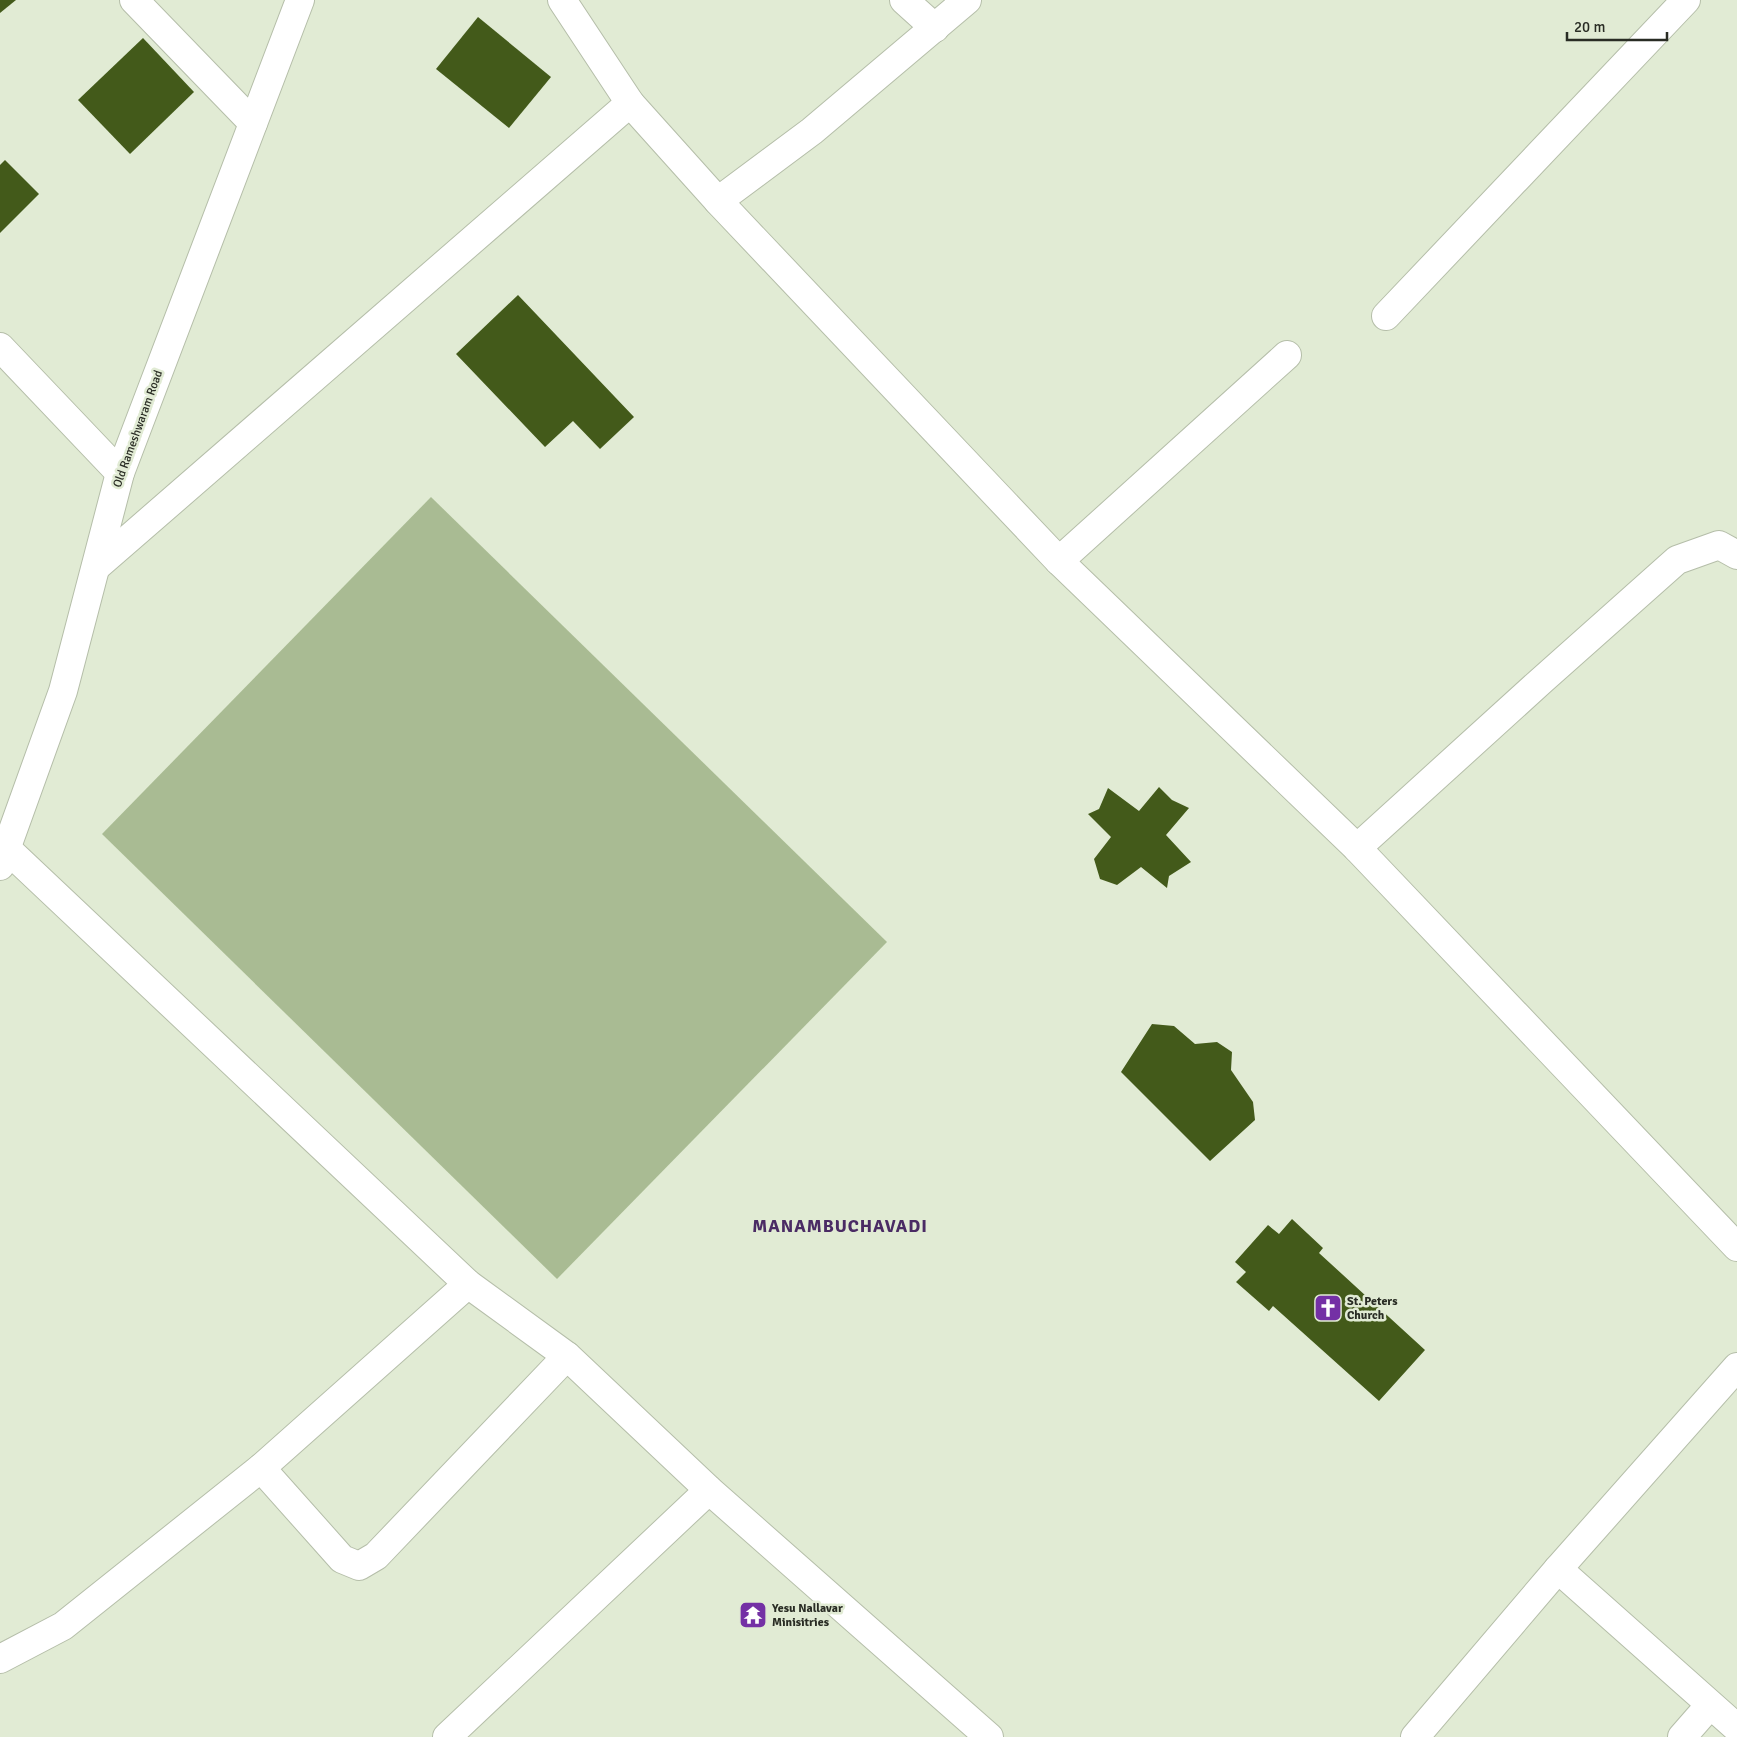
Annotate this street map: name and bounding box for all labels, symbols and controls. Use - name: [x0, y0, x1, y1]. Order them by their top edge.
- scale bar: [1567, 10, 1667, 42]
- text: 20 m: [1574, 18, 1605, 36]
- street label: Old Rameshwaram Road: [110, 368, 166, 490]
- district label: MANAMBUCHAVADI: [752, 1215, 928, 1237]
- church icon: St. Peters Church: [1313, 1293, 1343, 1323]
- place label: St. Peters Church: [1347, 1294, 1398, 1323]
- temple icon: Yesu Nallavar Minisitries: [738, 1600, 768, 1630]
- place label: Yesu Nallavar Minisitries: [771, 1601, 843, 1630]

